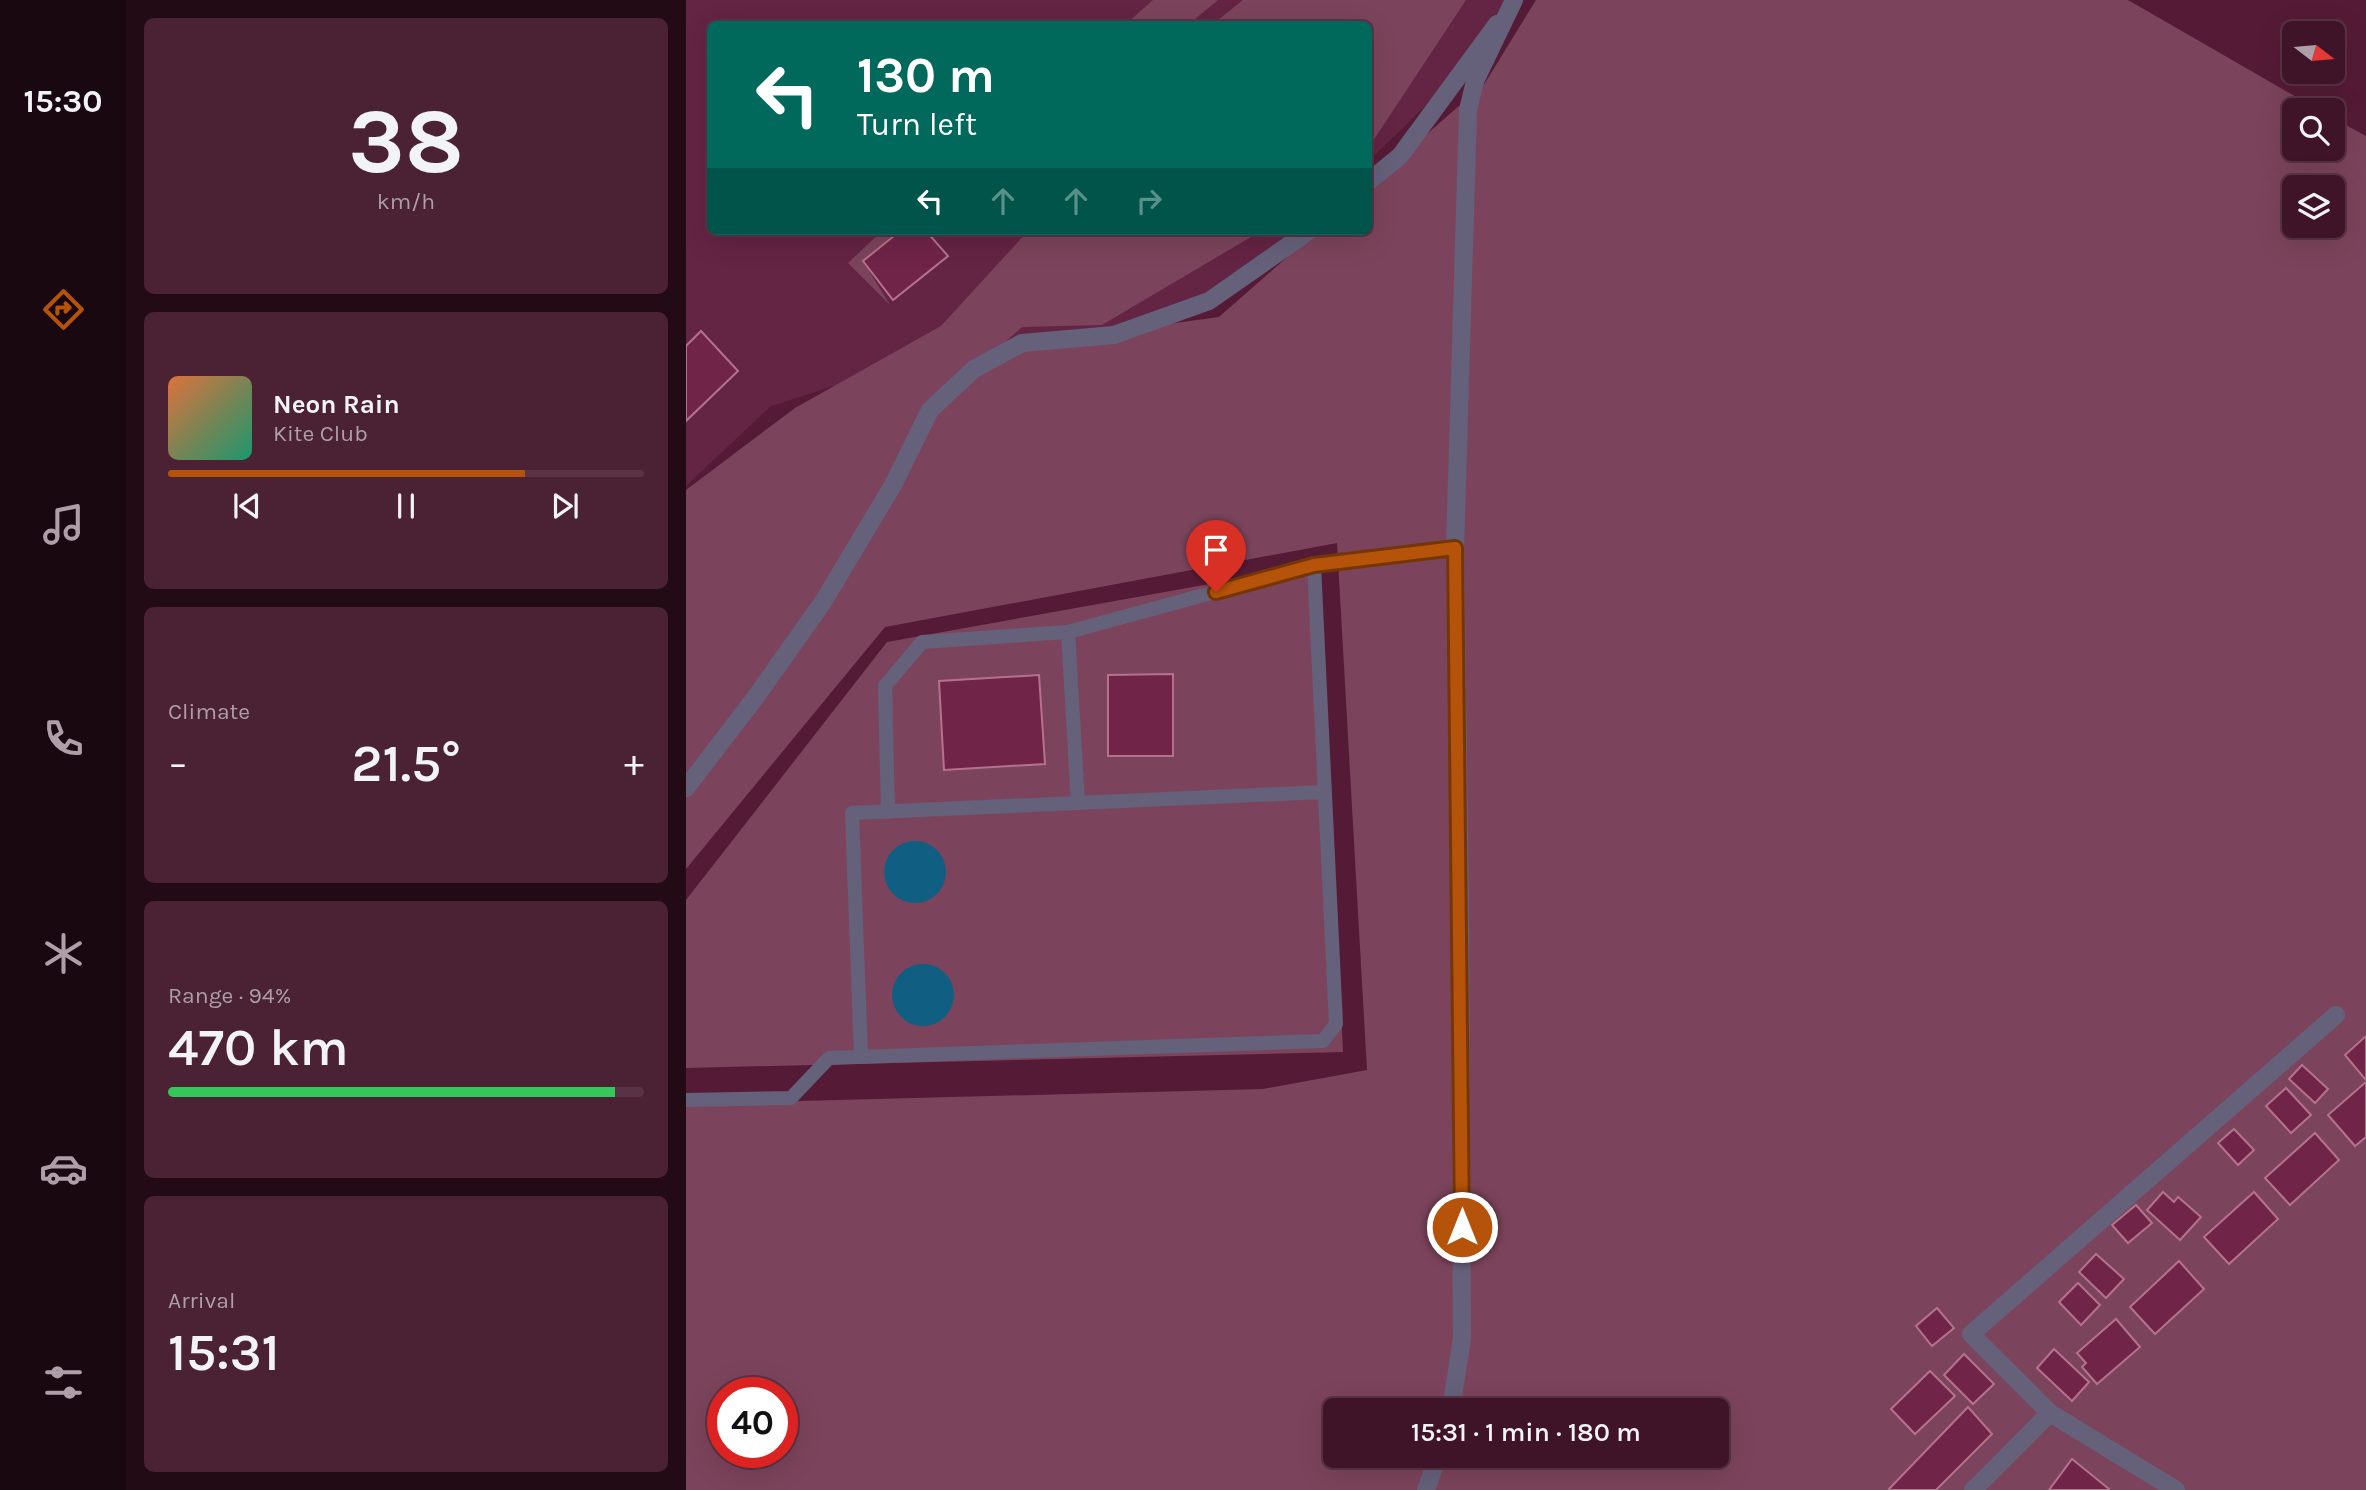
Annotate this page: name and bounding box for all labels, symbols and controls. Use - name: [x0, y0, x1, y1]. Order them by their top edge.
- north arrow: [2282, 21, 2345, 84]
- map controls: [2282, 21, 2345, 238]
- text: 130 m: [857, 47, 995, 104]
- icon: left: [742, 49, 833, 140]
- text: 15:30: [24, 83, 102, 120]
- text: 38: [348, 89, 464, 195]
- button: search: [2282, 98, 2345, 161]
- text: Turn left: [857, 106, 977, 143]
- button: layers: [2282, 175, 2345, 238]
- icon: left: [911, 182, 949, 220]
- icon: ahead: [984, 182, 1022, 220]
- icon: ahead: [1057, 182, 1095, 220]
- icon: right: [1130, 182, 1168, 220]
- text: km/h: [377, 188, 435, 215]
- icon: directions: [39, 285, 88, 334]
- text: Neon Rain: [273, 389, 400, 420]
- text: Kite Club: [273, 420, 368, 447]
- icon: previous: [228, 487, 266, 525]
- icon: pause: [387, 487, 425, 525]
- icon: next: [546, 487, 584, 525]
- icon: music: [39, 500, 88, 549]
- pin: [1186, 520, 1246, 592]
- icon: arrive: [1197, 531, 1235, 569]
- text: Climate: [168, 698, 250, 725]
- icon: phone: [39, 714, 88, 763]
- text: 21.5°: [351, 733, 461, 794]
- text: −: [168, 741, 188, 786]
- text: +: [624, 741, 644, 786]
- icon: climate: [39, 929, 88, 978]
- text: Range · 94%: [168, 982, 291, 1009]
- text: 470 km: [168, 1017, 349, 1078]
- icon: car: [39, 1144, 88, 1193]
- position arrow: [1425, 1190, 1499, 1264]
- text: Arrival: [168, 1287, 235, 1314]
- text: 15:31: [168, 1322, 280, 1383]
- icon: filters: [39, 1358, 88, 1407]
- speed limit sign: 40: [707, 1377, 798, 1468]
- text: 15:31 · 1 min · 180 m: [1411, 1417, 1641, 1448]

